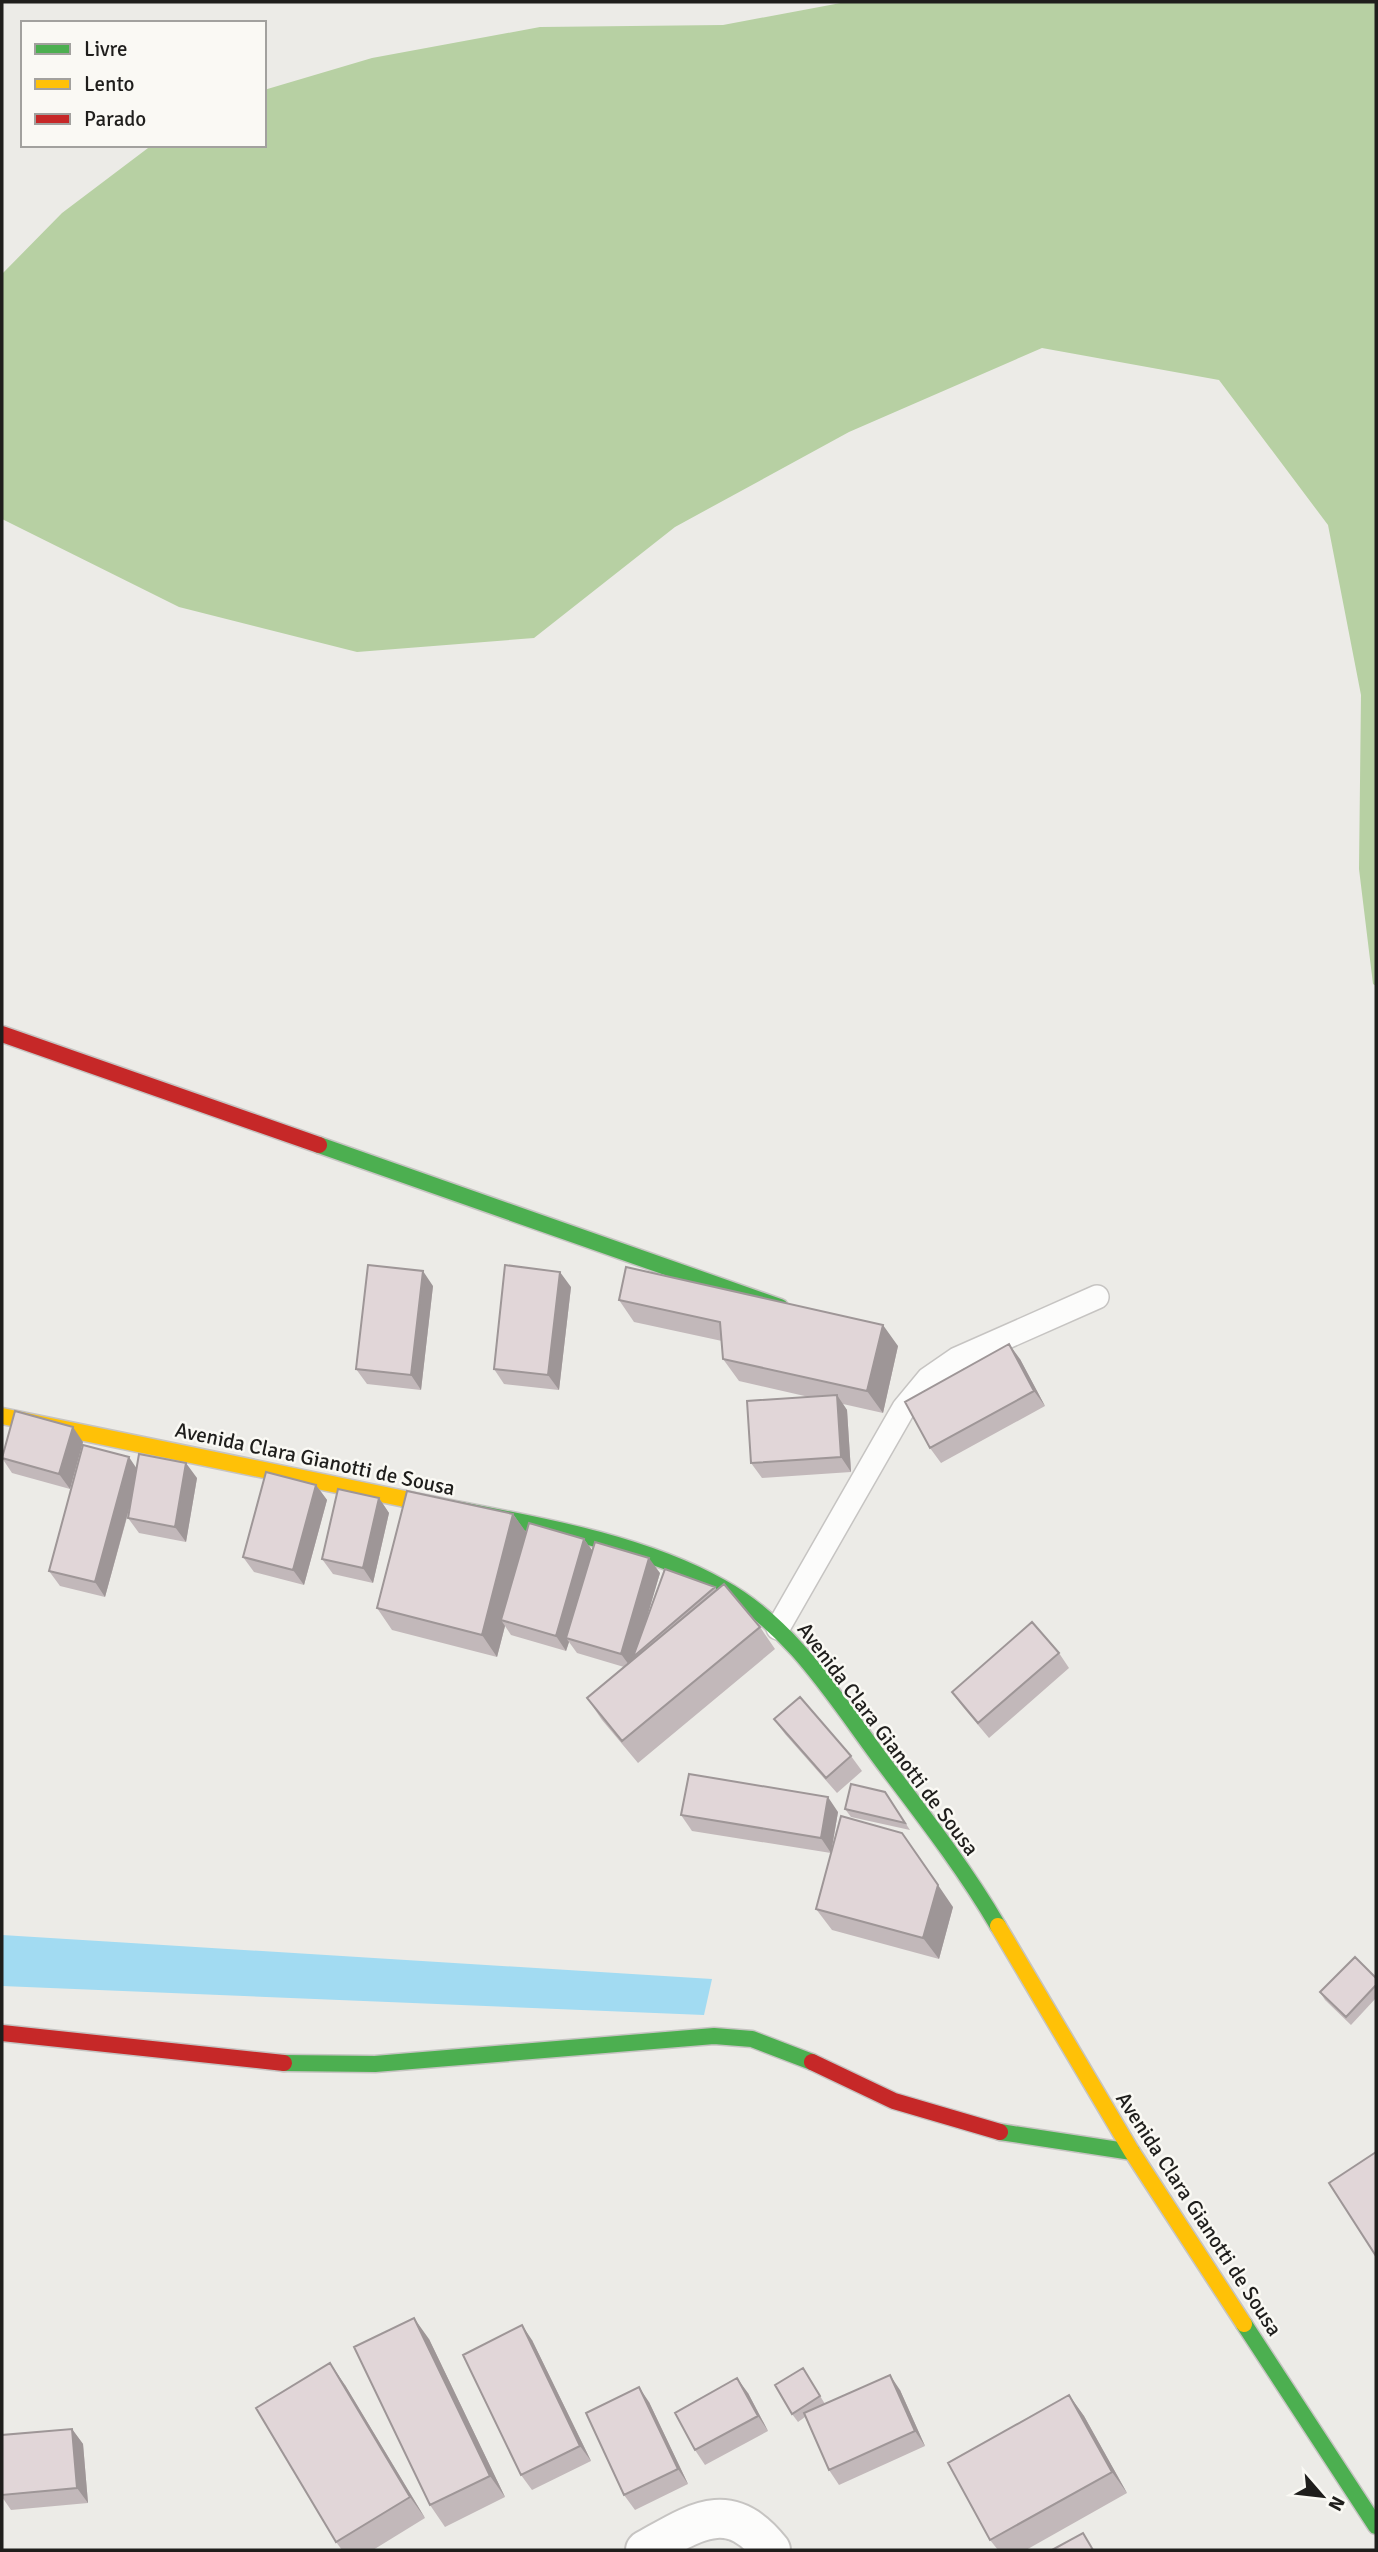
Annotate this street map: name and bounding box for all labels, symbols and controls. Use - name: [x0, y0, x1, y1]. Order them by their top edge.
- legend: [21, 21, 266, 147]
- text: Livre: [84, 36, 127, 62]
- text: Lento: [84, 71, 134, 97]
- text: Parado: [84, 106, 146, 132]
- street label: Avenida Clara Gianotti de Sousa: [173, 1417, 457, 1501]
- street label: Avenida Clara Gianotti de Sousa: [792, 1617, 984, 1861]
- street label: Avenida Clara Gianotti de Sousa: [1110, 2087, 1288, 2341]
- north arrow: [1287, 2461, 1357, 2531]
- text: N: [1322, 2492, 1350, 2515]

